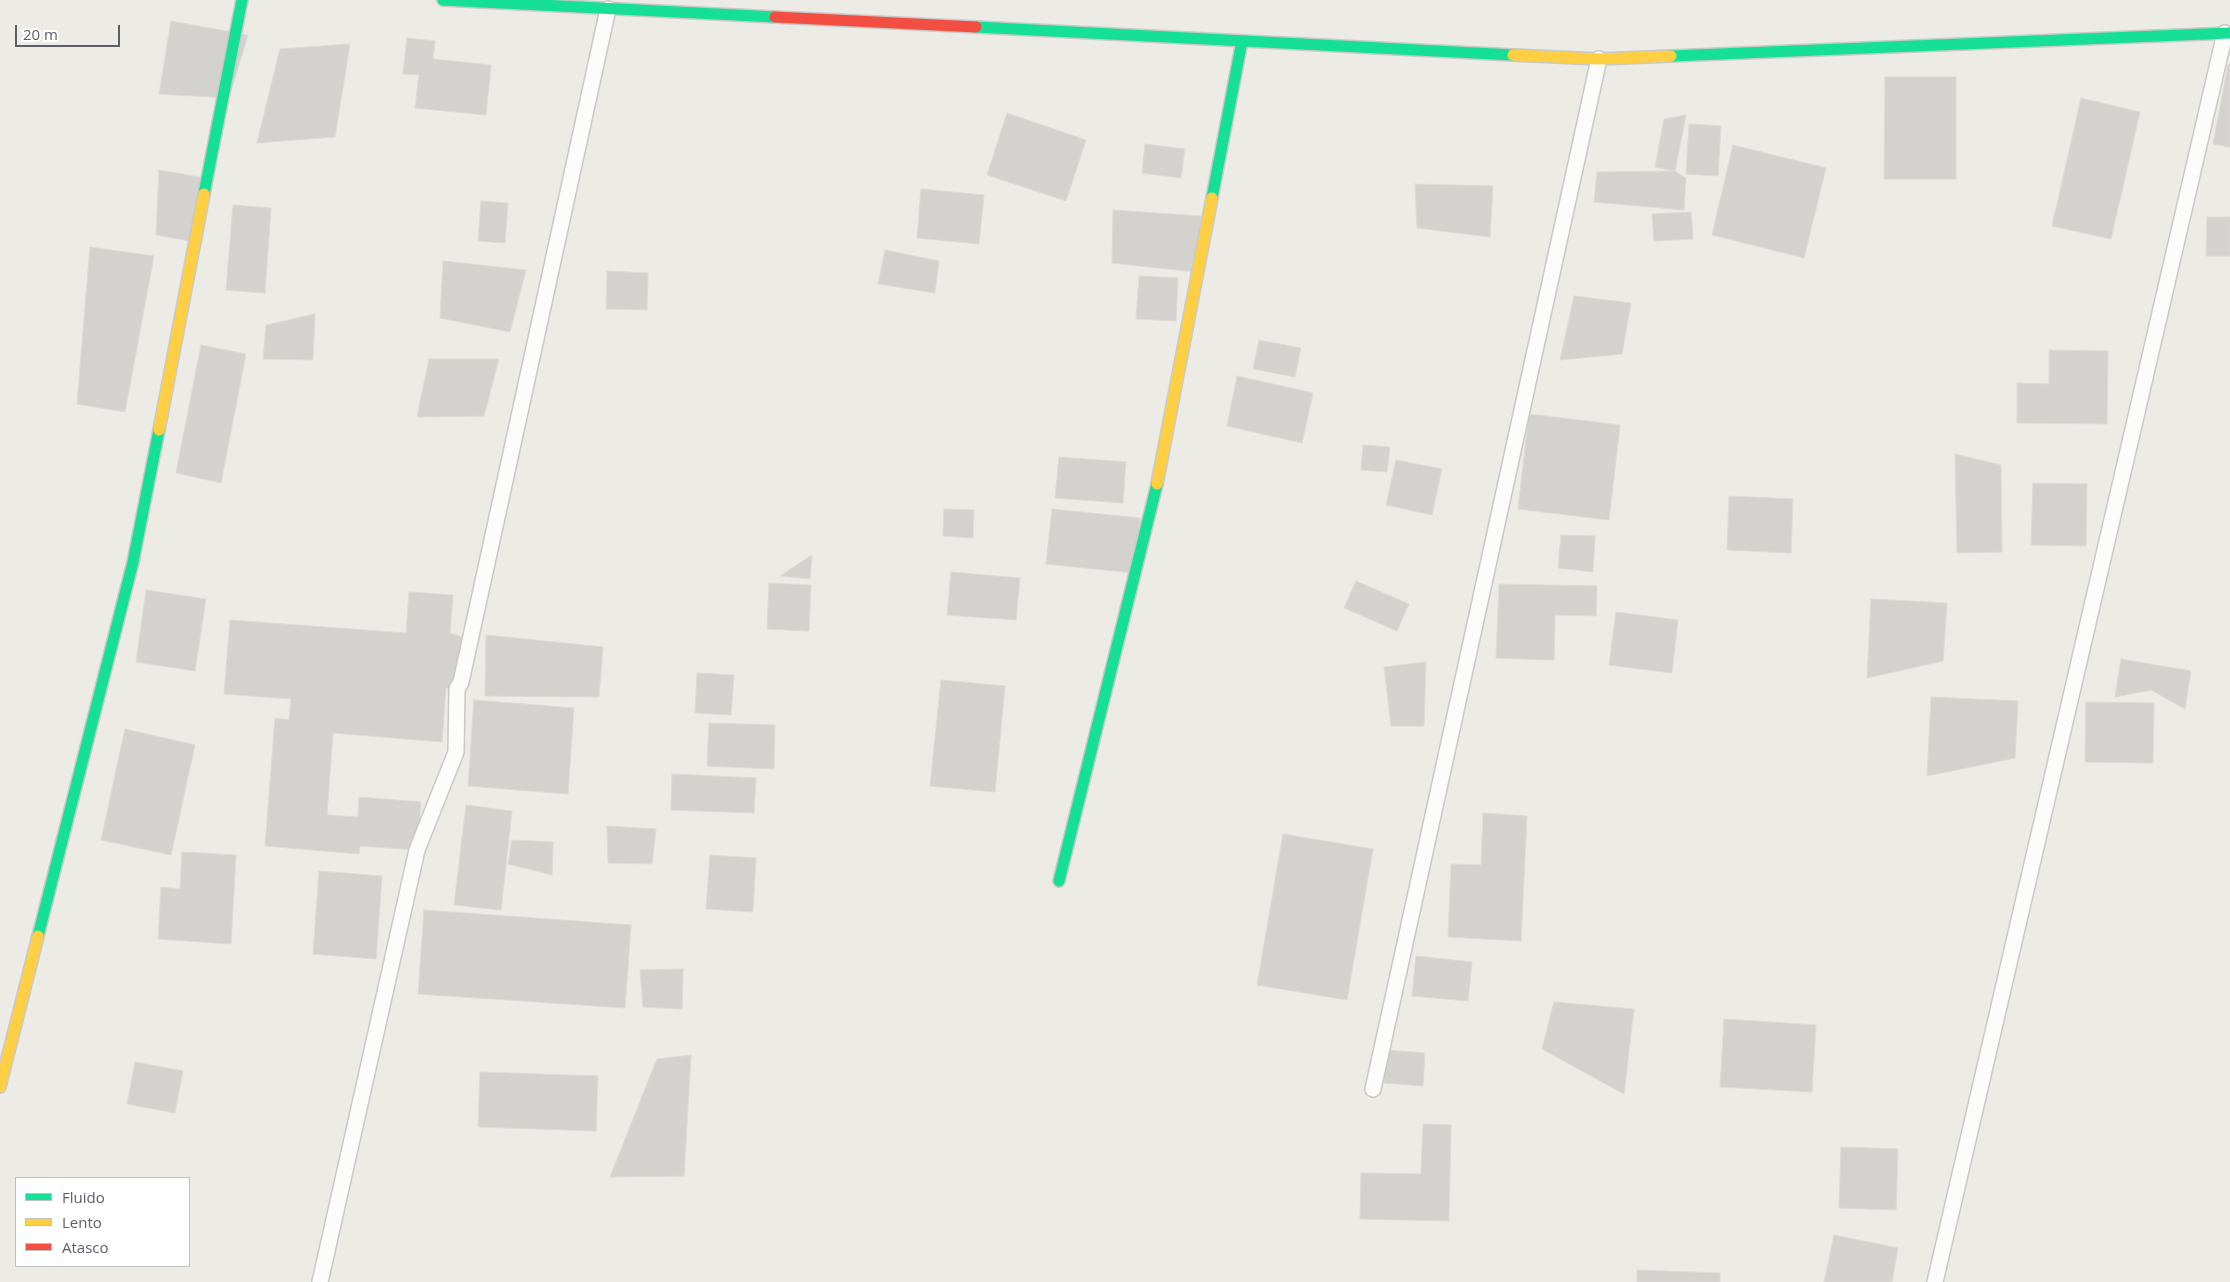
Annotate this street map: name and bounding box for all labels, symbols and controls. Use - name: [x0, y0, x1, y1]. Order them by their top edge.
- scale bar: [18, 15, 122, 47]
- text: 20 m: [23, 24, 58, 44]
- legend: [15, 1177, 190, 1267]
- text: Fluido: [62, 1187, 105, 1207]
- text: Lento: [62, 1212, 102, 1232]
- text: Atasco: [62, 1237, 109, 1257]

